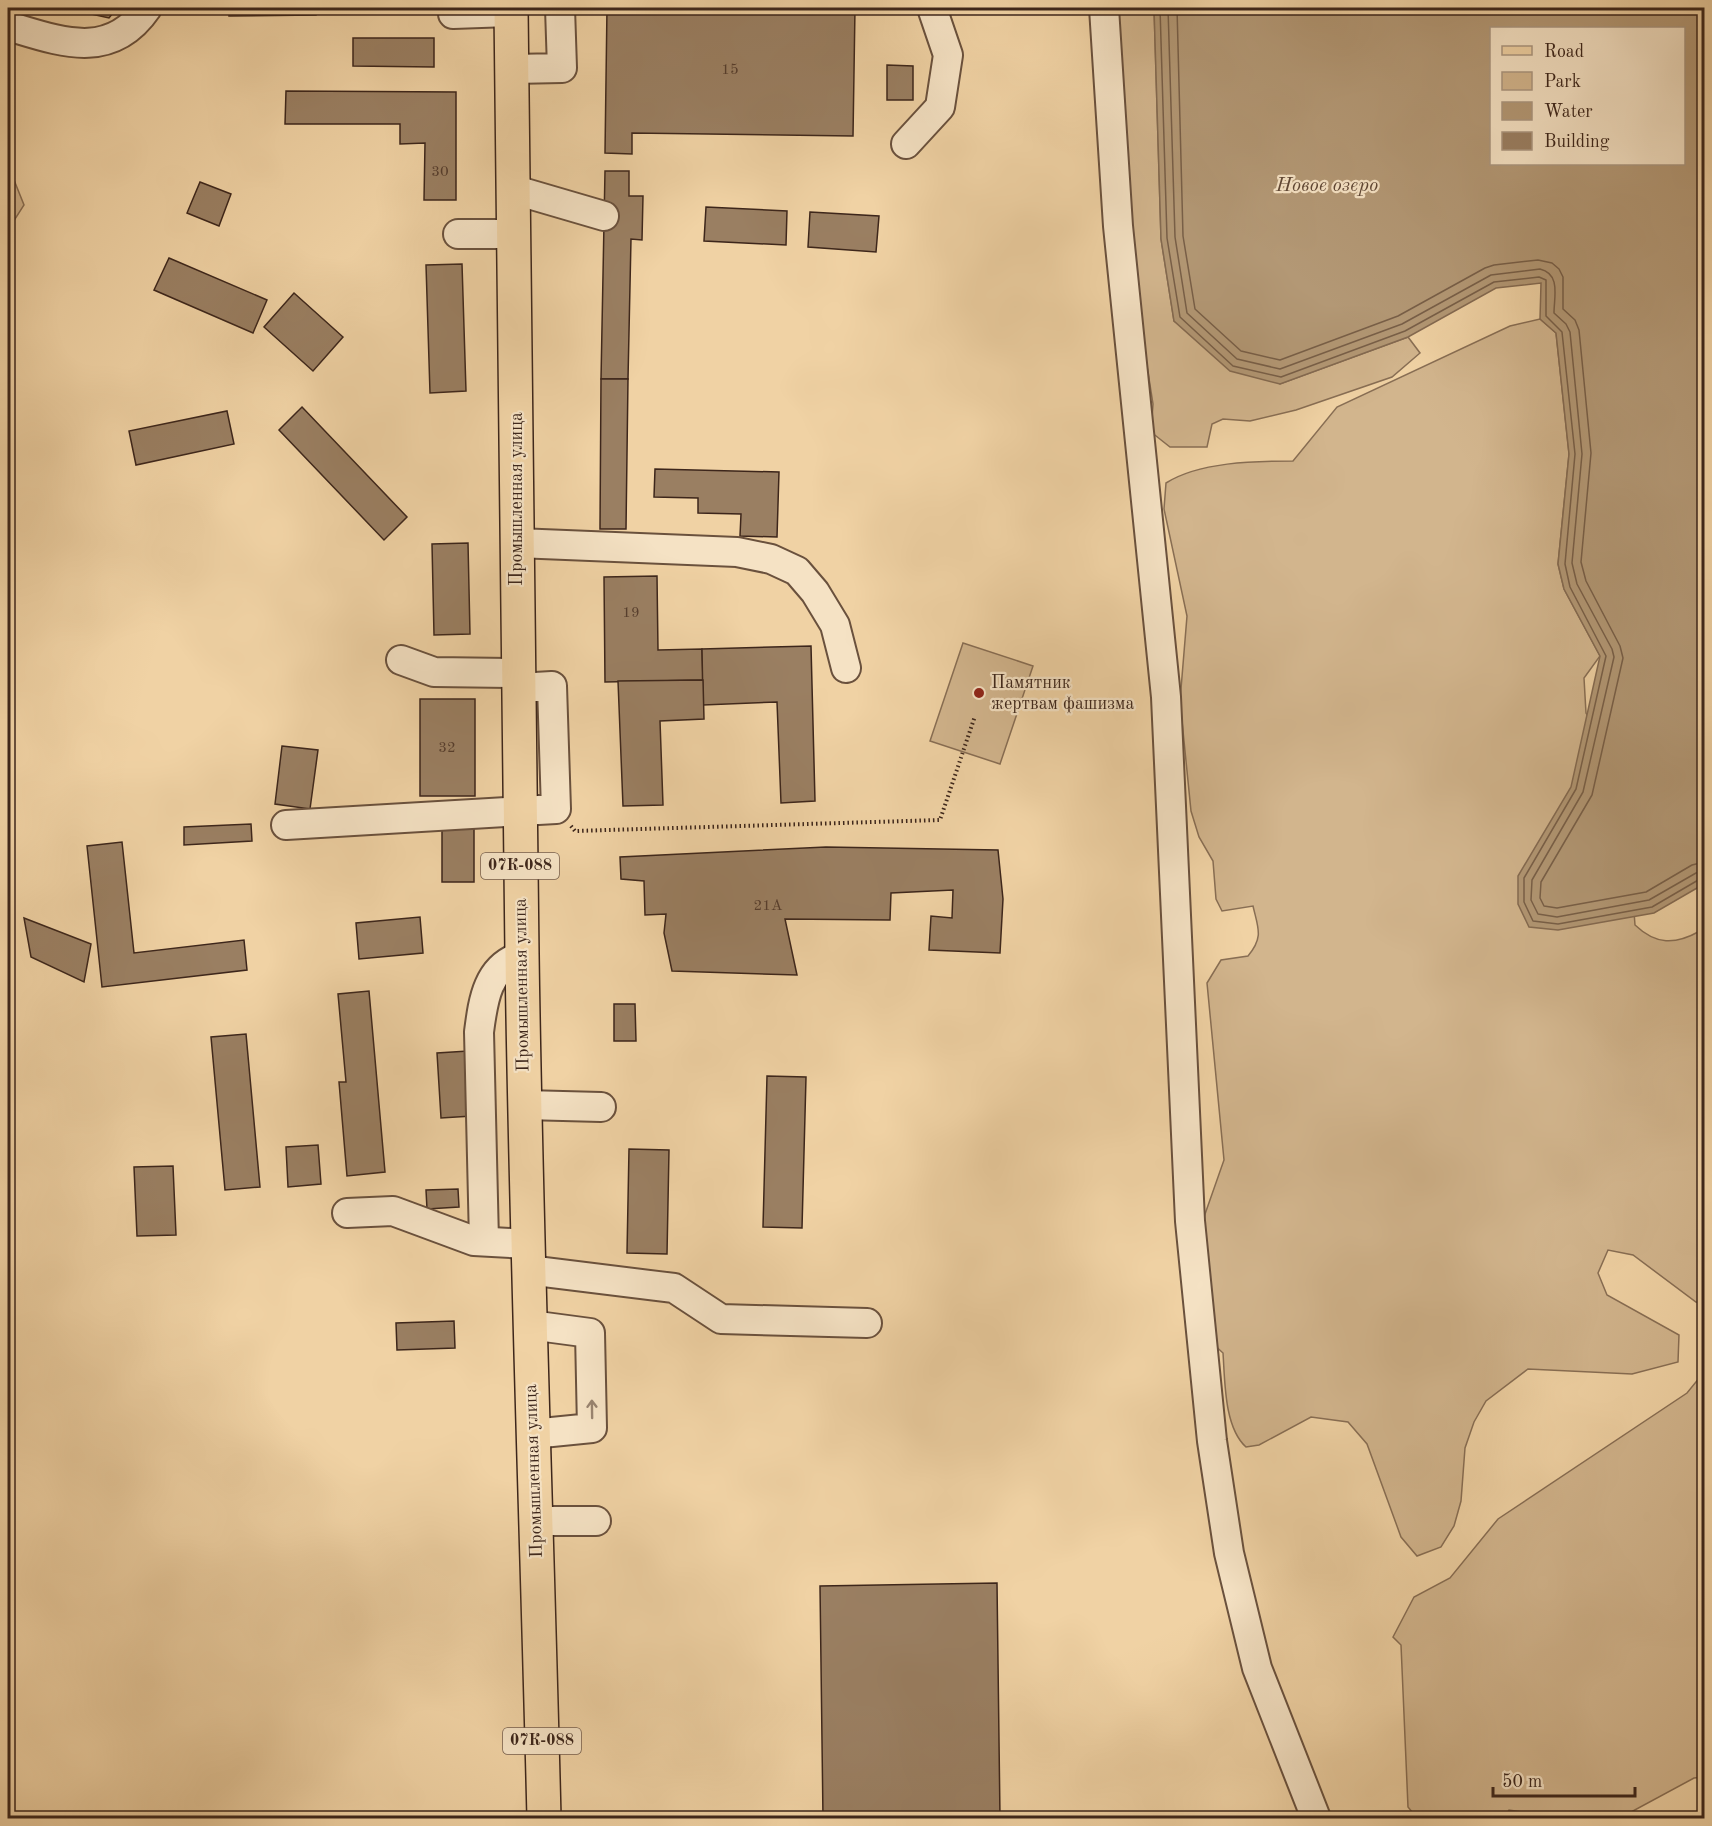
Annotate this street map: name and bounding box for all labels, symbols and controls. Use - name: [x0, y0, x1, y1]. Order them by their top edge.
- legend: [1490, 27, 1685, 165]
- text: Road: [1544, 43, 1584, 61]
- house number: 15: [721, 63, 739, 78]
- text: Park: [1544, 73, 1581, 91]
- text: Water: [1544, 103, 1593, 121]
- text: Building: [1544, 133, 1610, 151]
- house number: 30: [431, 165, 449, 180]
- water label: Новое озеро: [1275, 176, 1378, 196]
- street label: Промышленная улица: [508, 412, 526, 586]
- house number: 19: [622, 606, 640, 621]
- place label: Памятник жертвам фашизма: [991, 674, 1134, 714]
- marker: Памятник жертвам фашизма: [972, 686, 986, 700]
- house number: 32: [438, 741, 456, 756]
- road number: 07К-088: [481, 853, 559, 879]
- street label: Промышленная улица: [511, 898, 533, 1072]
- house number: 21А: [754, 899, 783, 914]
- street label: Промышленная улица: [522, 1384, 546, 1558]
- one-way arrow: [586, 1399, 597, 1419]
- road number: 07К-088: [503, 1728, 581, 1754]
- scale bar: [1493, 1760, 1636, 1798]
- text: 50 m: [1502, 1773, 1542, 1791]

